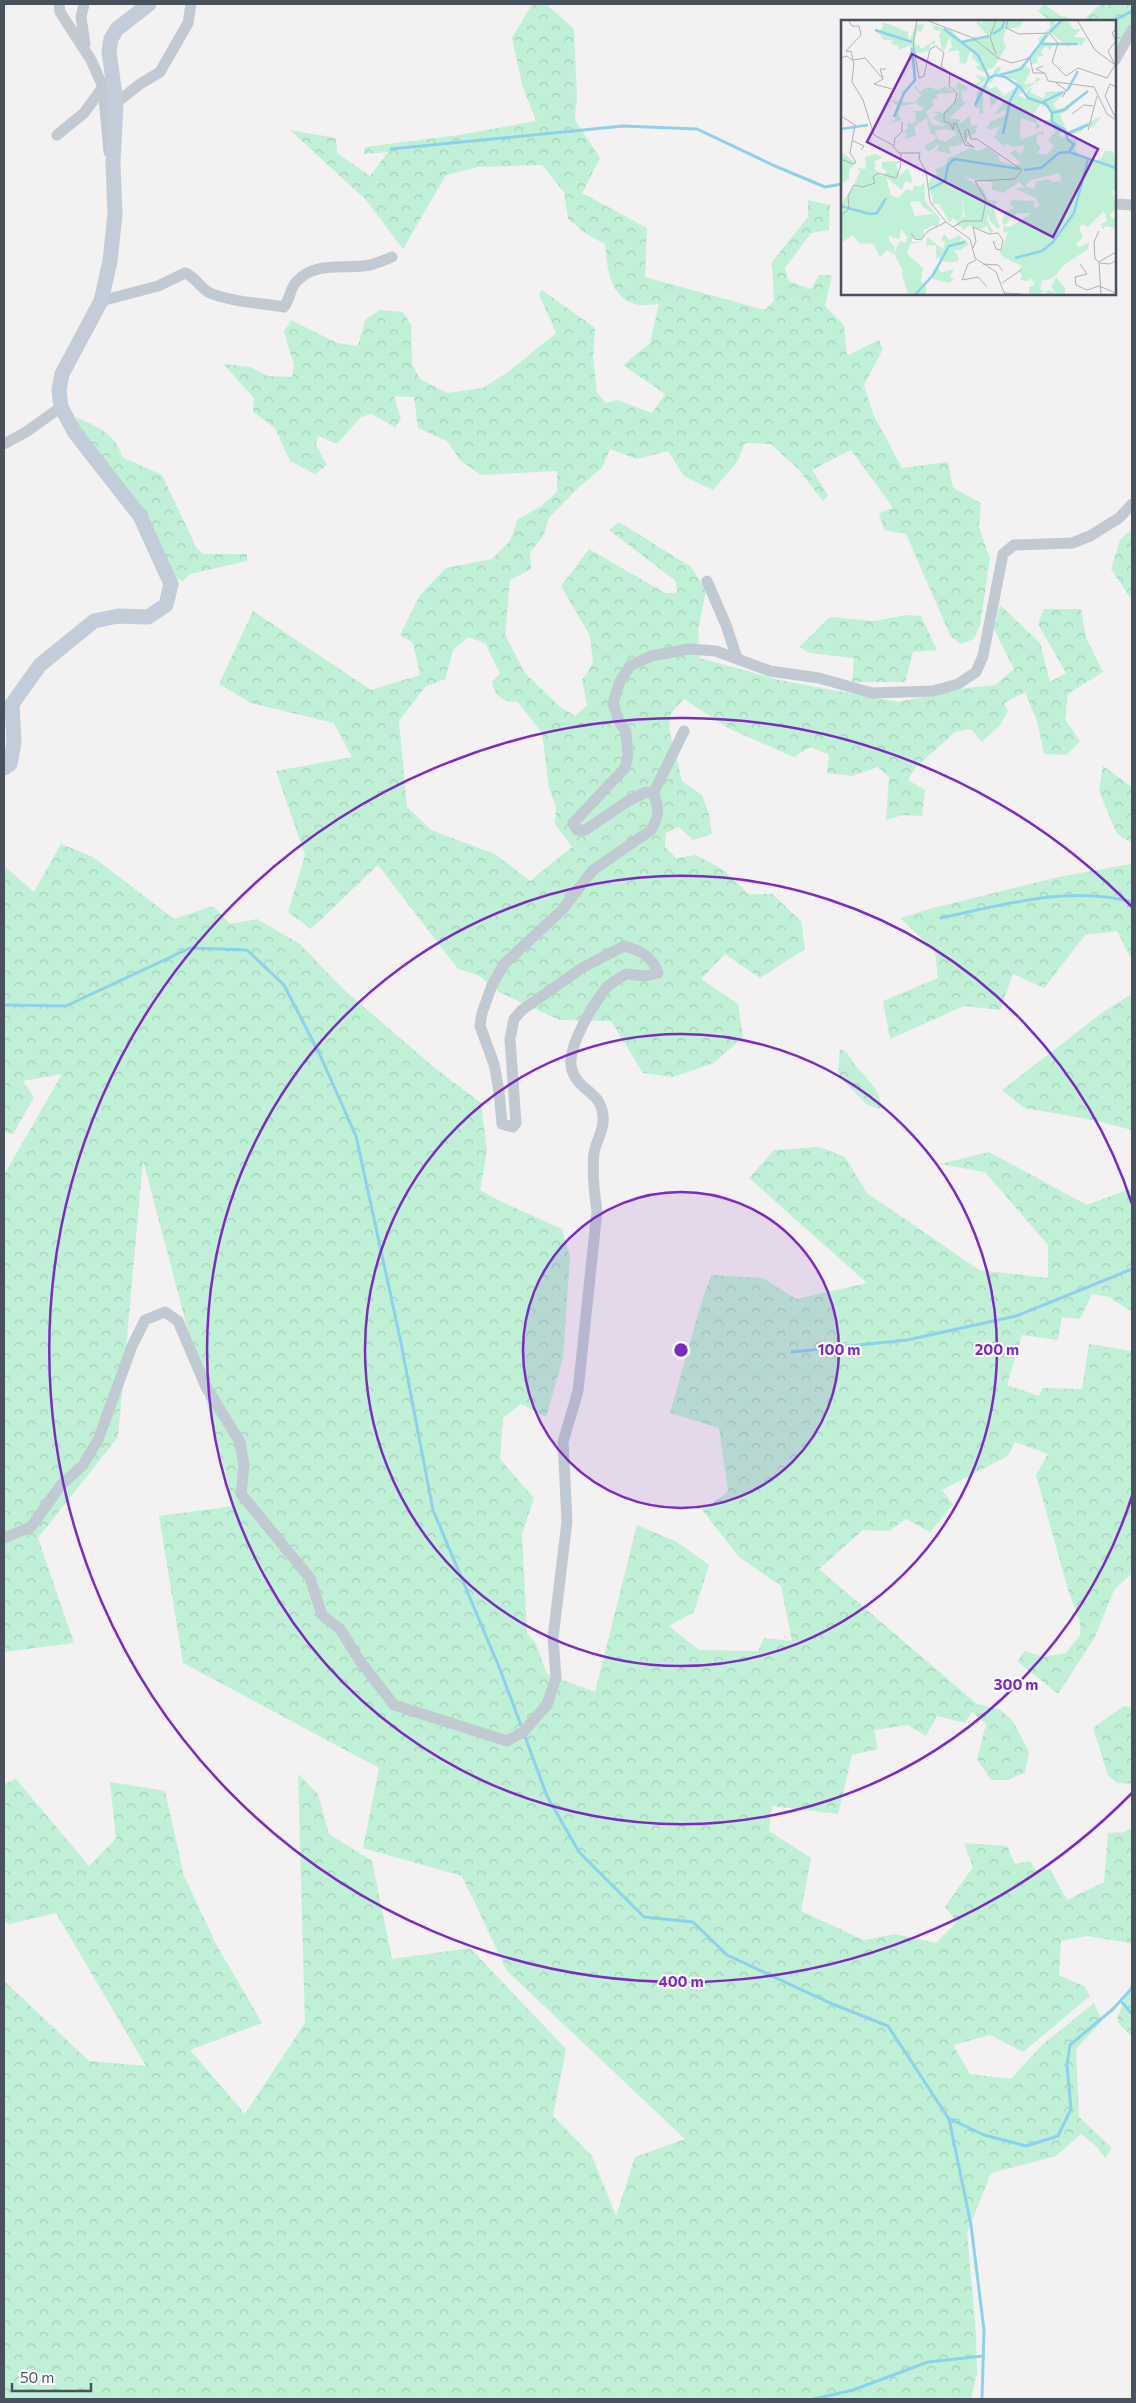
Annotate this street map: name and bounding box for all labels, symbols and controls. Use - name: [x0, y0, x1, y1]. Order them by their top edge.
- inset map: [841, 20, 1116, 295]
- text: 100 m: [818, 1340, 860, 1358]
- text: 200 m: [975, 1340, 1019, 1358]
- centre of rings: [672, 1341, 690, 1359]
- text: 300 m: [994, 1675, 1038, 1693]
- text: 400 m: [658, 1972, 704, 1990]
- scale bar: [12, 2360, 91, 2392]
- text: 50 m: [20, 2368, 54, 2386]

